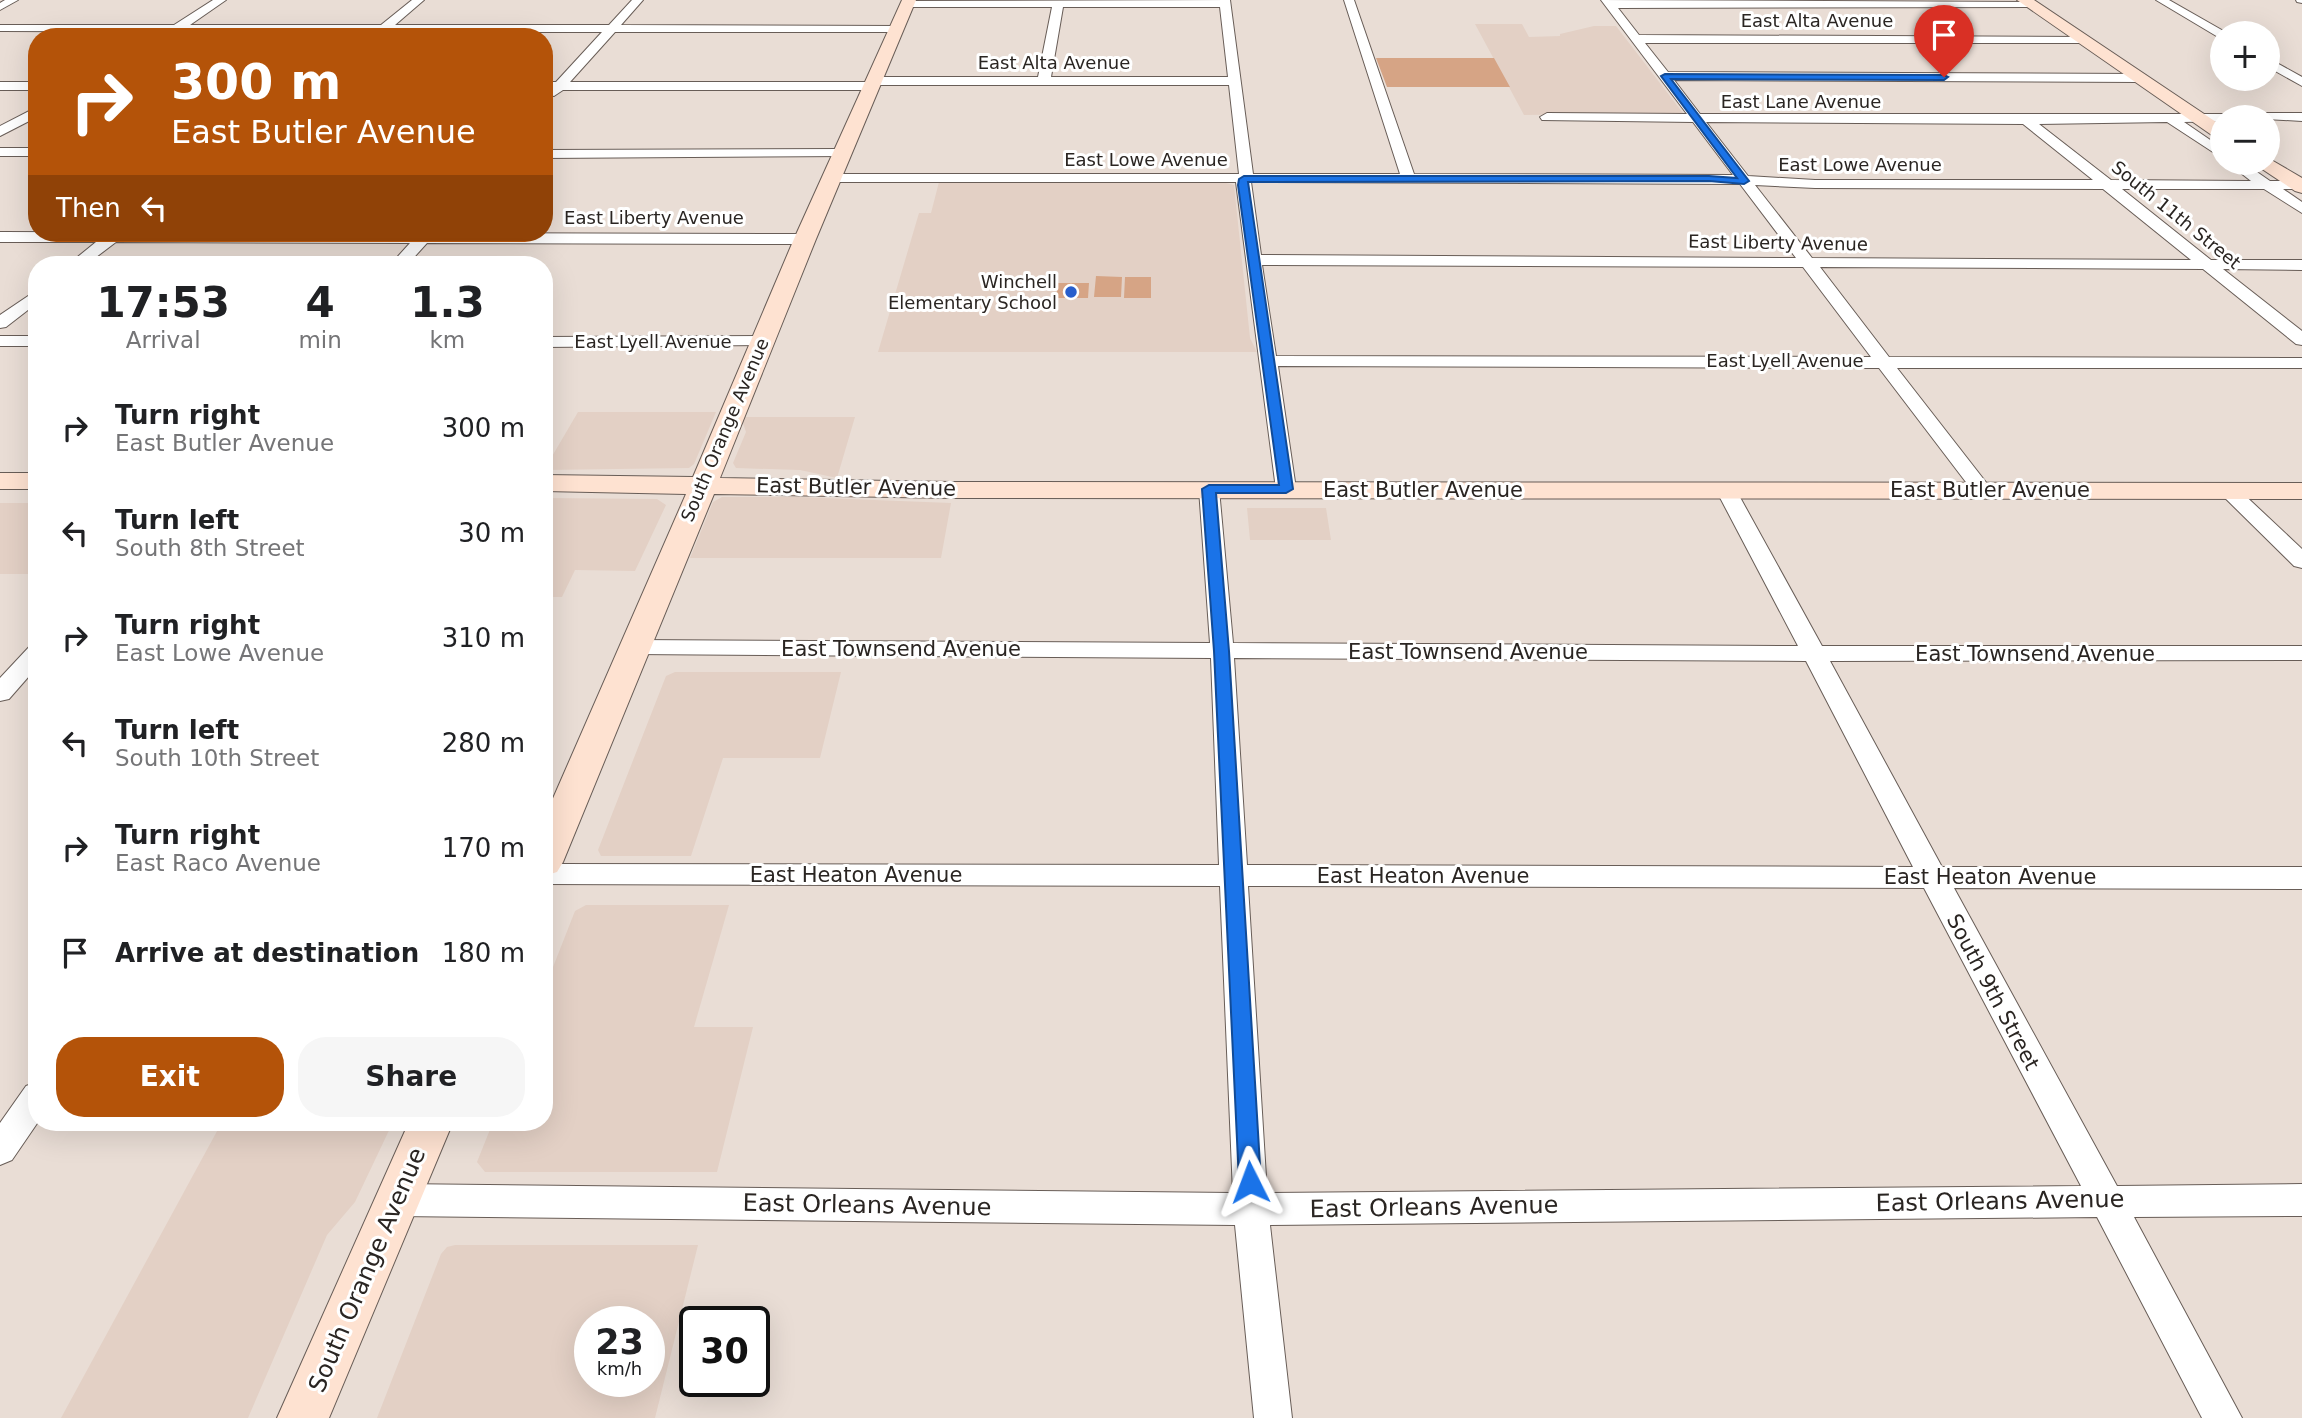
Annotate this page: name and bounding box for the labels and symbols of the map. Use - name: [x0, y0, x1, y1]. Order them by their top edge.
- pin: [1914, 5, 1974, 77]
- street label: East Alta Avenue: [1741, 10, 1893, 31]
- street label: East Alta Avenue: [978, 52, 1130, 73]
- street label: East Lane Avenue: [1721, 91, 1881, 112]
- street label: East Lowe Avenue: [1064, 149, 1228, 170]
- street label: East Lowe Avenue: [1778, 154, 1942, 175]
- street label: South 11th Street: [2108, 156, 2245, 273]
- street label: East Liberty Avenue: [564, 207, 744, 228]
- street label: East Liberty Avenue: [1688, 230, 1868, 255]
- place label: Winchell Elementary School: [888, 271, 1057, 313]
- marker: Winchell Elementary School: [1063, 284, 1079, 300]
- street label: East Lyell Avenue: [574, 331, 732, 352]
- street label: South Orange Avenue: [676, 335, 773, 525]
- street label: East Lyell Avenue: [1706, 350, 1864, 371]
- street label: East Butler Avenue: [756, 473, 956, 501]
- street label: East Butler Avenue: [1323, 478, 1523, 502]
- street label: East Butler Avenue: [1890, 478, 2090, 502]
- street label: East Townsend Avenue: [781, 637, 1021, 661]
- street label: East Townsend Avenue: [1348, 640, 1588, 664]
- street label: East Townsend Avenue: [1915, 642, 2155, 666]
- street label: East Heaton Avenue: [750, 863, 962, 887]
- street label: East Heaton Avenue: [1317, 864, 1529, 888]
- street label: East Heaton Avenue: [1884, 865, 2096, 889]
- street label: South 9th Street: [1942, 910, 2044, 1074]
- street label: South Orange Avenue: [303, 1144, 431, 1396]
- position arrow: [1213, 1145, 1287, 1219]
- street label: East Orleans Avenue: [1875, 1185, 2125, 1217]
- street label: East Orleans Avenue: [742, 1189, 992, 1221]
- street label: East Orleans Avenue: [1309, 1191, 1559, 1223]
- speed limit sign: 30: [679, 1306, 770, 1397]

